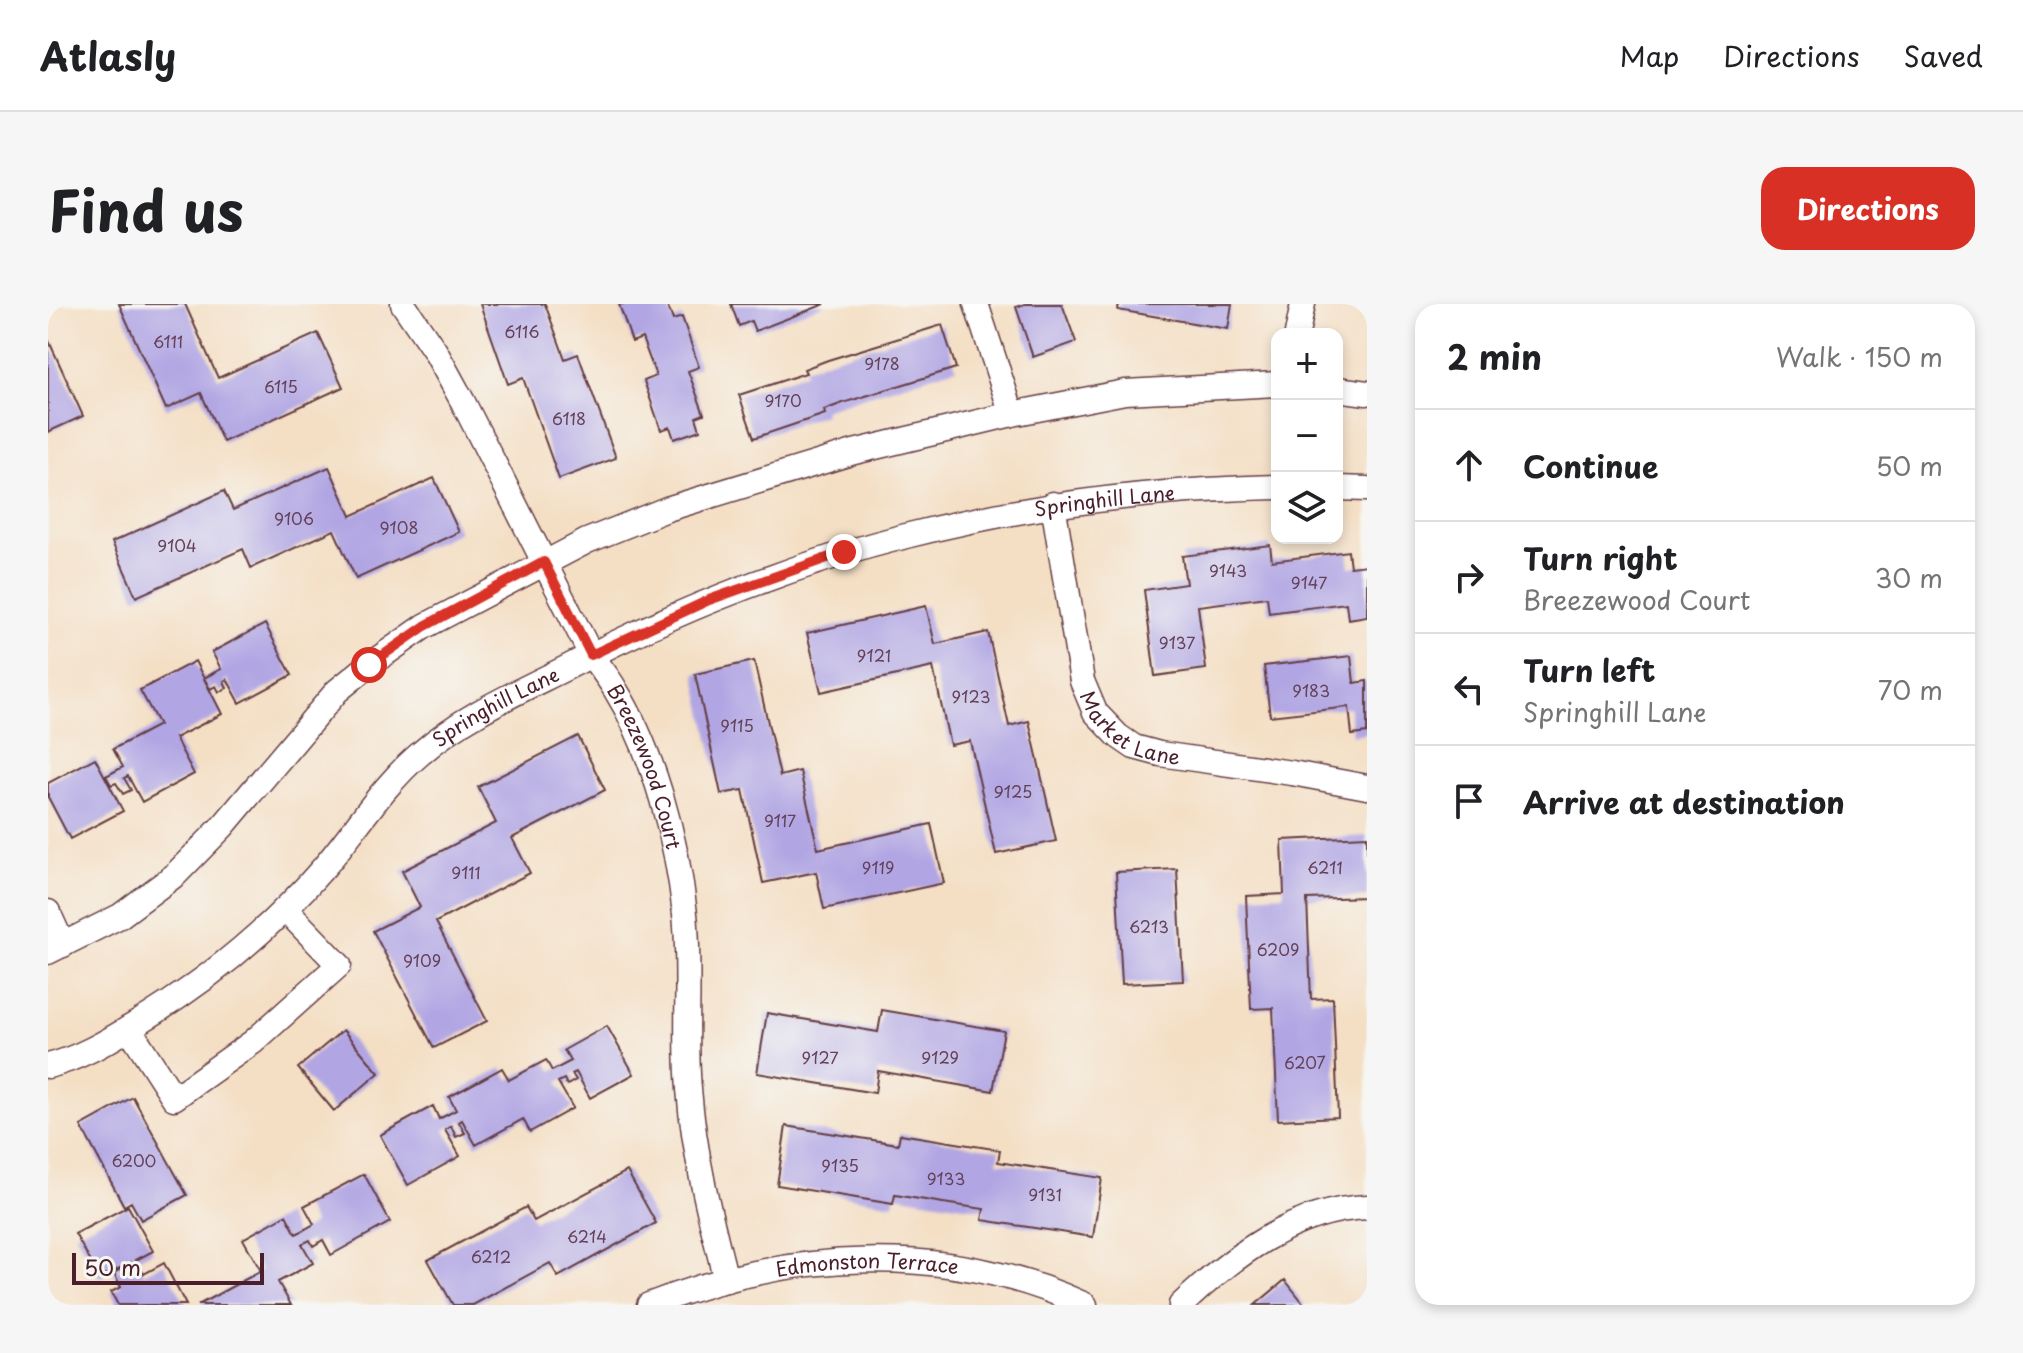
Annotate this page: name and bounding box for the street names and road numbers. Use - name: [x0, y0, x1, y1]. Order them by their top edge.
- street label: Springhill Lane: [1032, 477, 1176, 524]
- street label: Springhill Lane: [426, 659, 564, 754]
- street label: Breezewood Court: [600, 678, 689, 852]
- street label: Market Lane: [1073, 686, 1182, 772]
- street label: Edmonston Terrace: [774, 1245, 961, 1284]

